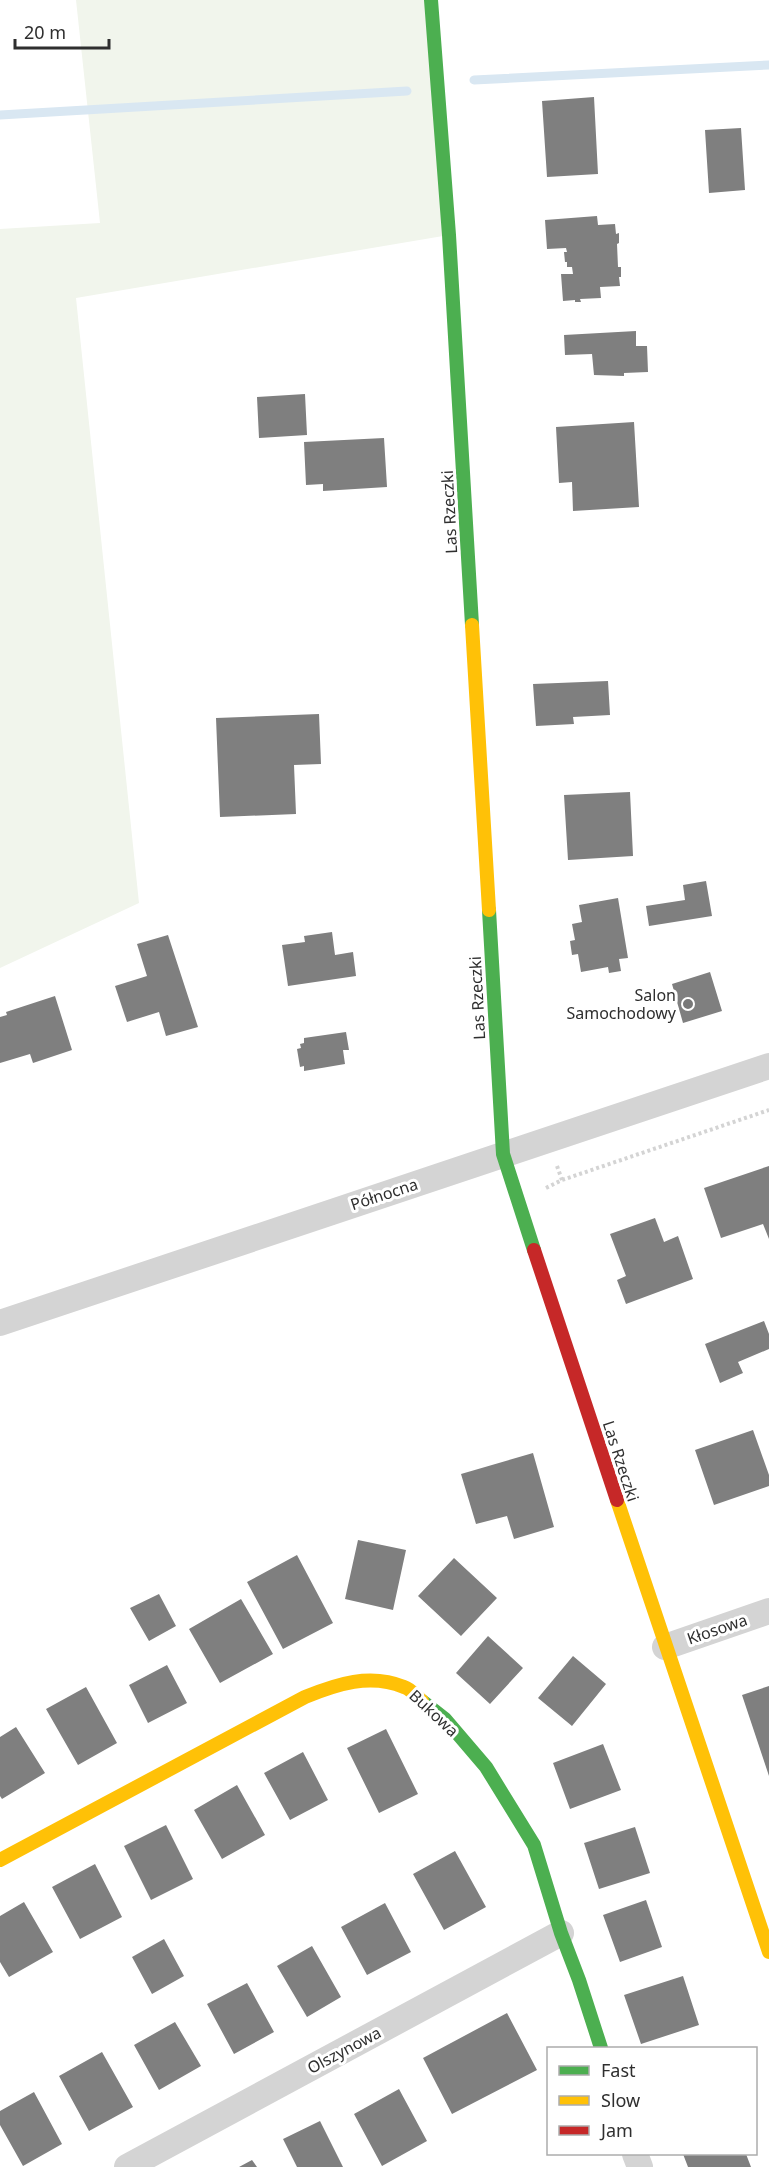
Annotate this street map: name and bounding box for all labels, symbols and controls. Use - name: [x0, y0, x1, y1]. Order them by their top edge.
- scale bar: [15, 12, 110, 50]
- text: 20 m: [24, 20, 66, 44]
- street label: Las Rzeczki: [436, 470, 462, 554]
- street label: Las Rzeczki: [464, 956, 490, 1040]
- place label: Salon Samochodowy: [566, 984, 677, 1024]
- marker: Salon Samochodowy: [681, 997, 695, 1011]
- street label: Północna: [347, 1173, 421, 1215]
- street label: Las Rzeczki: [598, 1418, 644, 1504]
- street label: Kłosowa: [684, 1608, 750, 1650]
- street label: Bukowa: [405, 1685, 463, 1741]
- street label: Olszynowa: [303, 2021, 385, 2079]
- legend: [547, 2047, 757, 2155]
- text: Fast: [601, 2058, 636, 2082]
- text: Slow: [601, 2088, 640, 2112]
- text: Jam: [599, 2118, 633, 2142]

